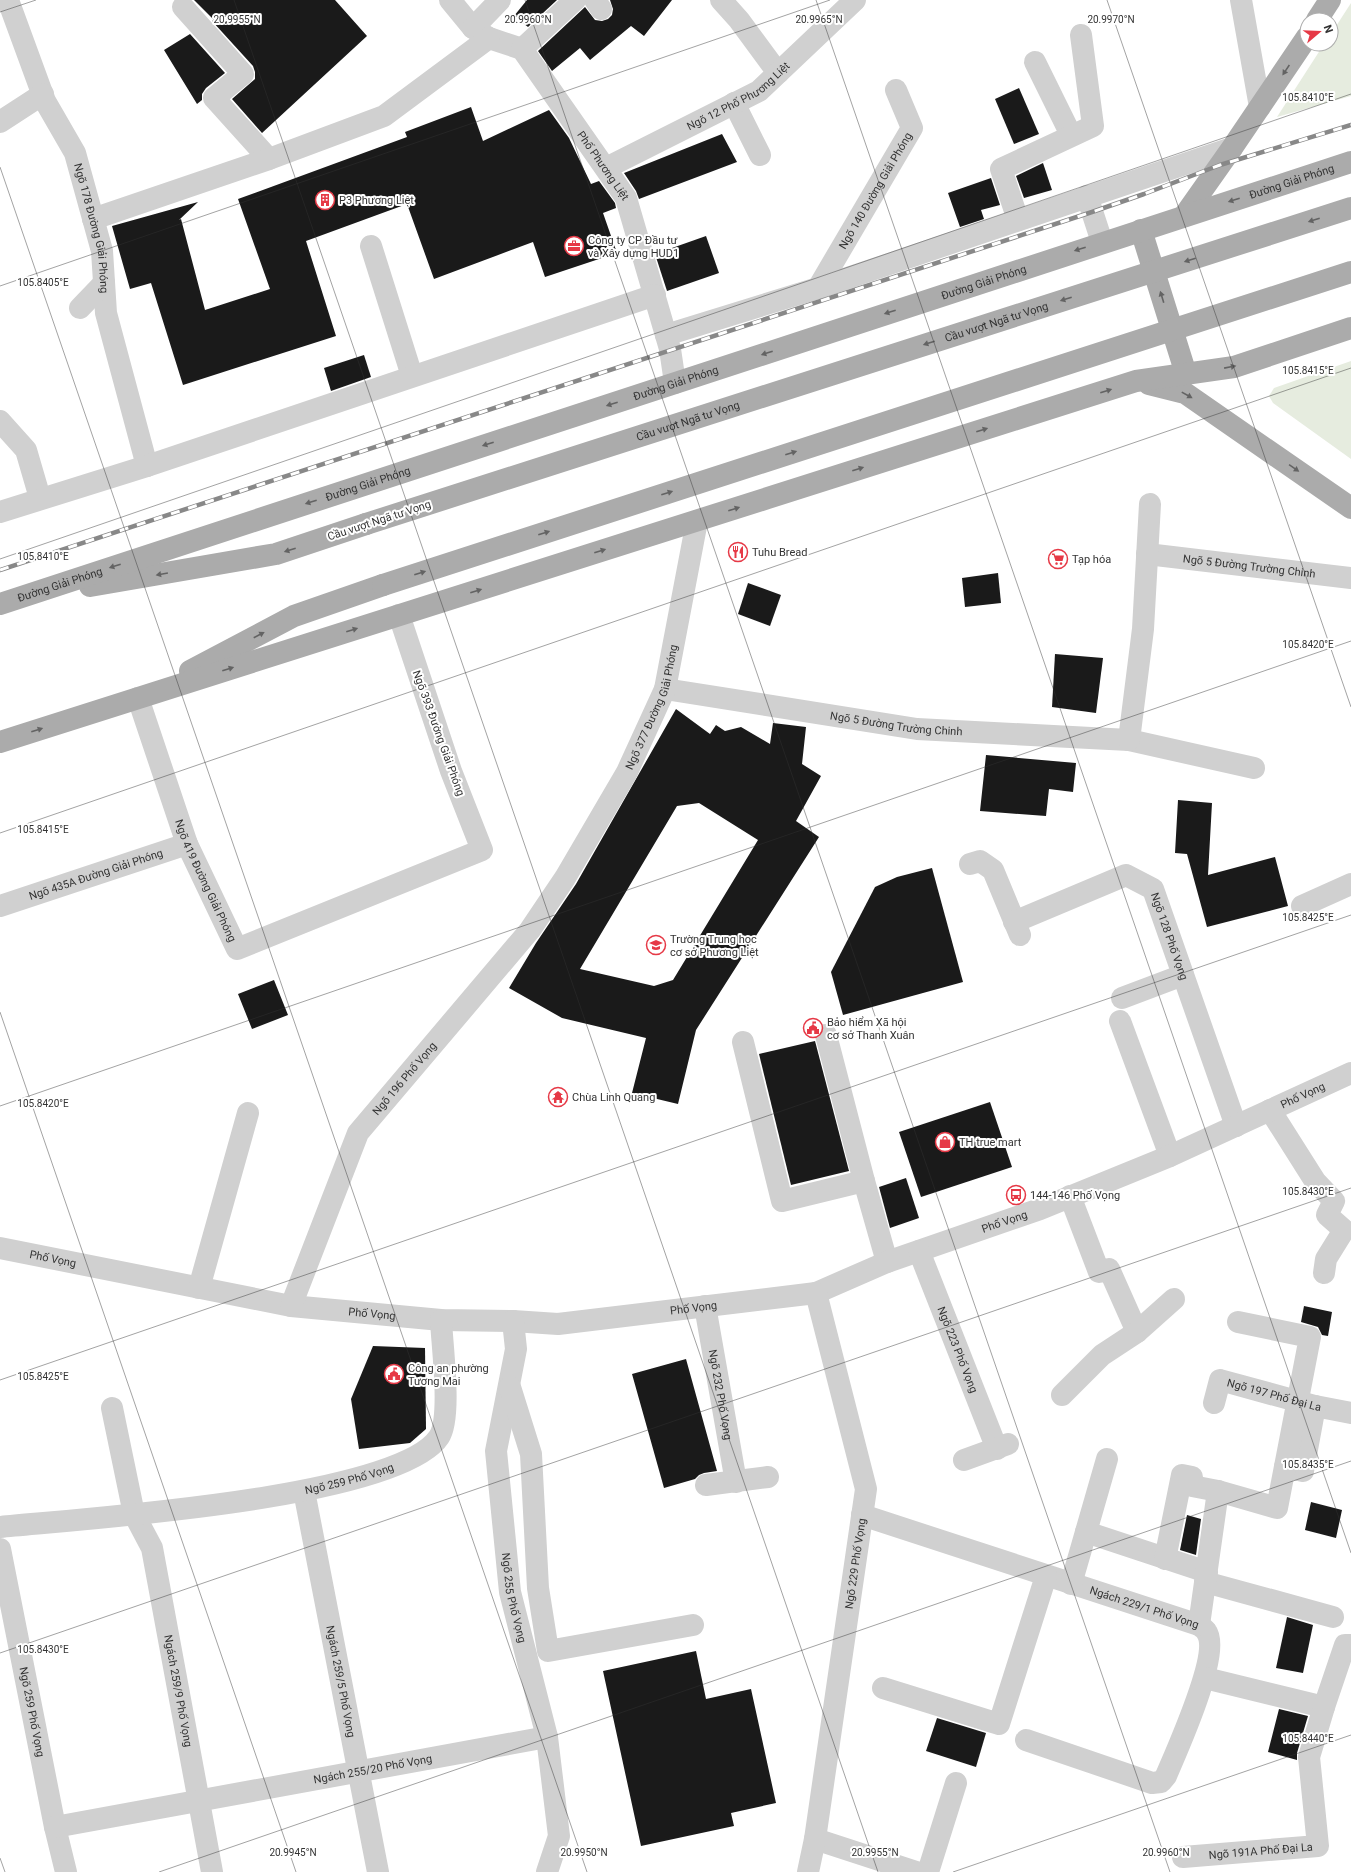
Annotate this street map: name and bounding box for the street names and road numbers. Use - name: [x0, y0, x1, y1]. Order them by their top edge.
- street label: Ngõ 12 Phố Phương Liệt: [685, 59, 793, 133]
- street label: Phố Phương Liệt: [574, 129, 632, 203]
- street label: Ngõ 140 Đường Giải Phóng: [836, 130, 915, 251]
- street label: Ngõ 178 Đường Giải Phóng: [71, 162, 111, 294]
- street label: Đường Giải Phóng: [1248, 162, 1336, 202]
- street label: Đường Giải Phóng: [940, 263, 1028, 303]
- street label: Cầu vượt Ngã tư Vọng: [943, 300, 1050, 345]
- street label: Đường Giải Phóng: [632, 363, 720, 403]
- street label: Cầu vượt Ngã tư Vọng: [635, 399, 741, 444]
- street label: Đường Giải Phóng: [324, 464, 412, 504]
- street label: Cầu vượt Ngã tư Vọng: [326, 498, 432, 543]
- street label: Ngõ 5 Đường Trường Chinh: [1182, 552, 1316, 581]
- street label: Đường Giải Phóng: [16, 565, 104, 605]
- street label: Ngõ 377 Đường Giải Phóng: [623, 644, 680, 772]
- street label: Ngõ 393 Đường Giải Phóng: [410, 669, 467, 798]
- street label: Ngõ 5 Đường Trường Chinh: [829, 709, 963, 738]
- street label: Ngõ 419 Đường Giải Phóng: [172, 818, 239, 944]
- street label: Ngõ 435A Đường Giải Phóng: [27, 846, 165, 903]
- street label: Ngõ 128 Phố Vọng: [1148, 891, 1190, 982]
- street label: Ngõ 196 Phố Vọng: [370, 1040, 439, 1118]
- street label: Phố Vọng: [1279, 1080, 1327, 1111]
- street label: Phố Vọng: [980, 1208, 1029, 1236]
- street label: Phố Vọng: [28, 1248, 77, 1270]
- street label: Phố Vọng: [669, 1299, 718, 1317]
- street label: Phố Vọng: [348, 1305, 396, 1323]
- street label: Ngõ 223 Phố Vọng: [935, 1305, 980, 1395]
- street label: Ngõ 232 Phố Vọng: [706, 1348, 734, 1441]
- street label: Ngõ 197 Phố Đại La: [1226, 1376, 1322, 1414]
- street label: Ngõ 259 Phố Vọng: [304, 1461, 396, 1497]
- street label: Ngõ 229 Phố Vọng: [843, 1517, 869, 1610]
- street label: Ngõ 255 Phố Vọng: [499, 1552, 529, 1644]
- street label: Ngách 229/1 Phố Vọng: [1088, 1584, 1200, 1631]
- street label: Ngách 259/5 Phố Vọng: [323, 1624, 358, 1739]
- street label: Ngách 259/9 Phố Vọng: [161, 1634, 195, 1748]
- street label: Ngõ 259 Phố Vọng: [16, 1666, 47, 1758]
- street label: Ngách 255/20 Phố Vọng: [313, 1752, 433, 1787]
- street label: Ngõ 191A Phố Đại La: [1208, 1840, 1313, 1862]

